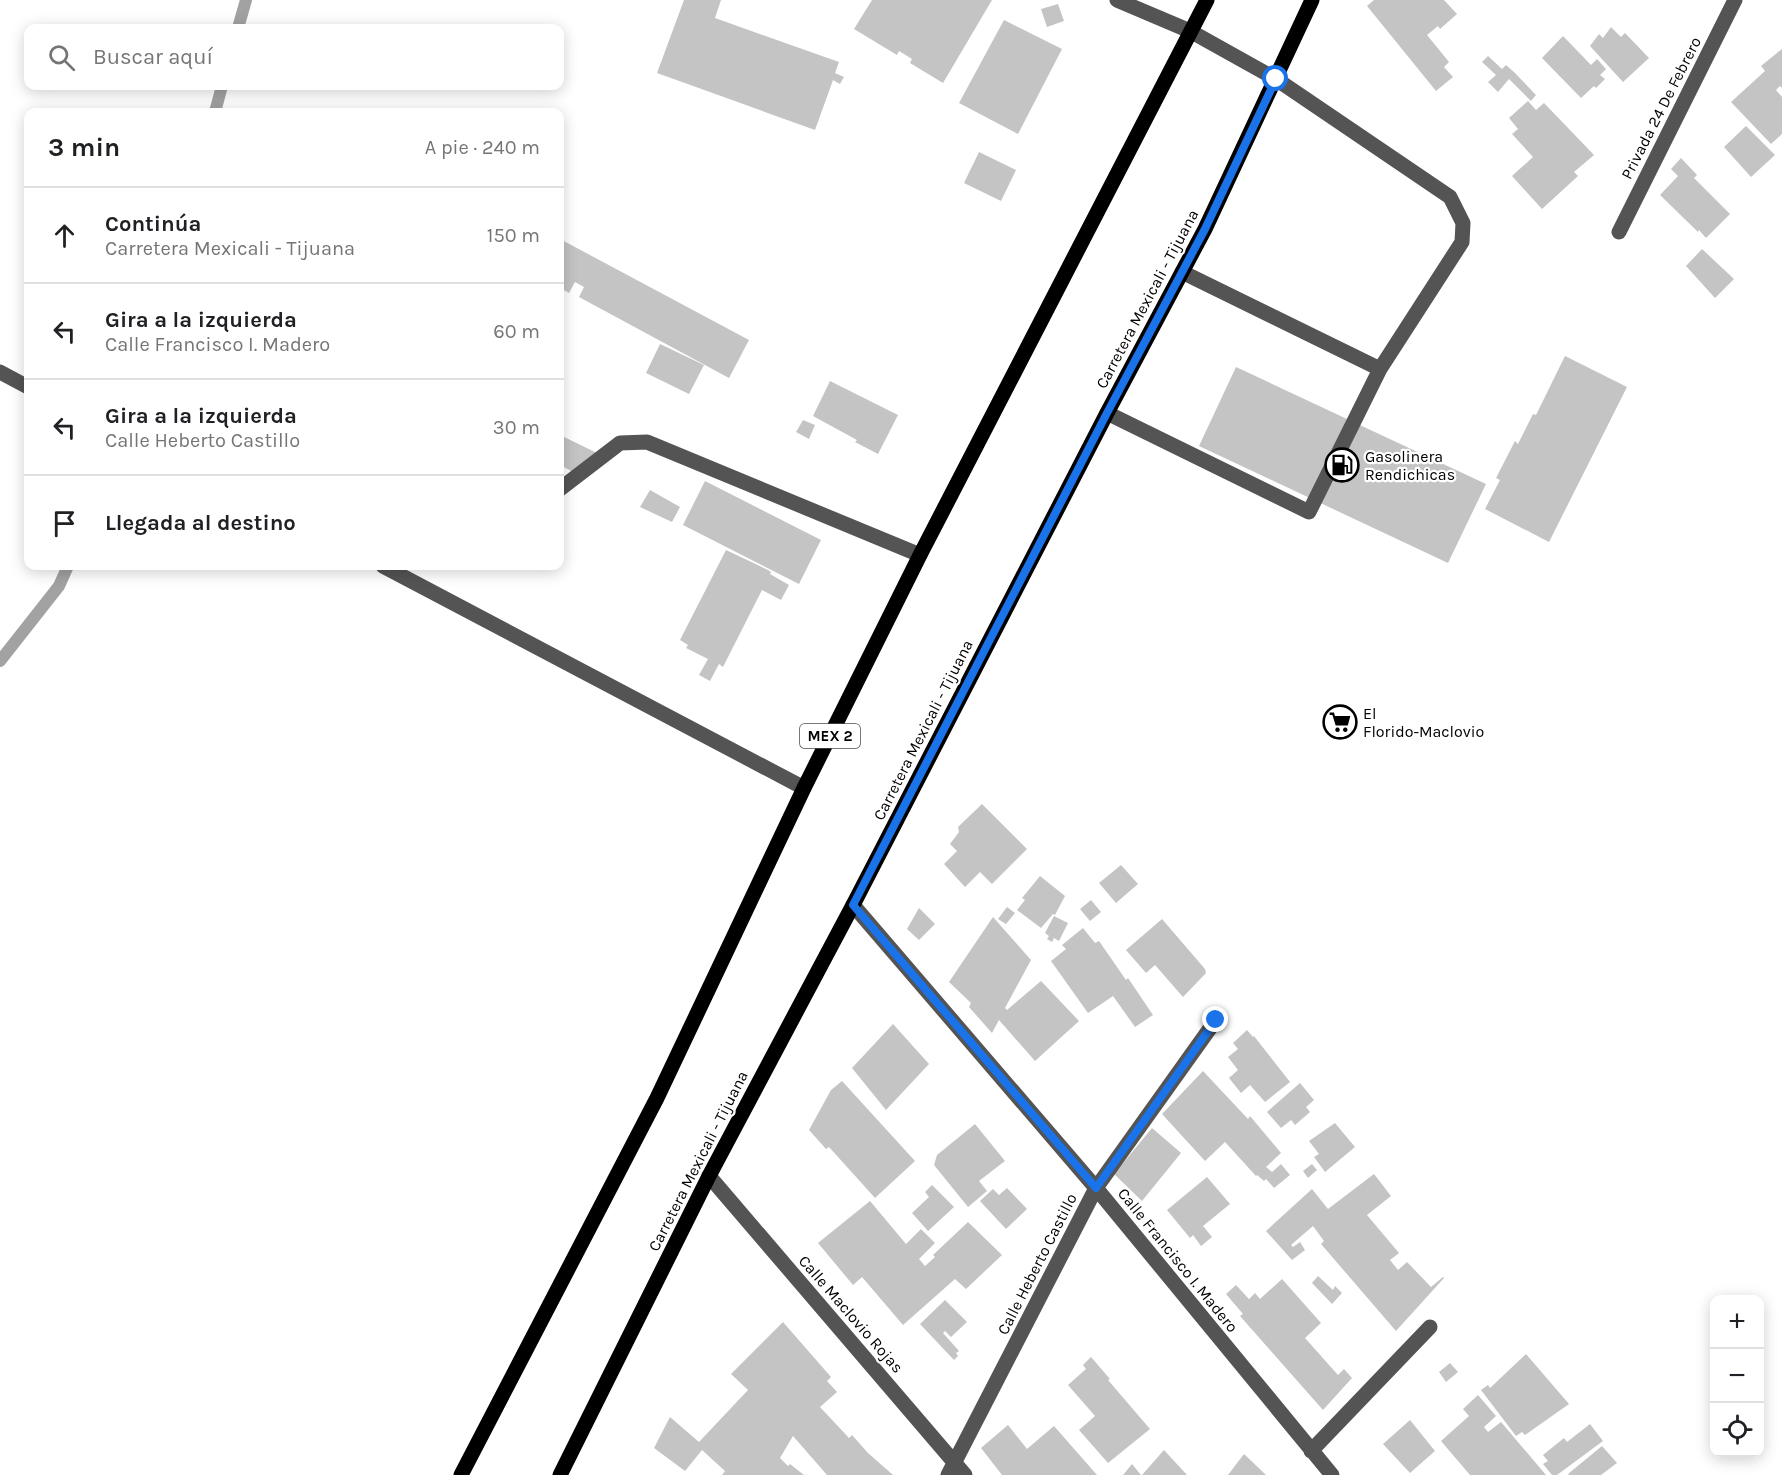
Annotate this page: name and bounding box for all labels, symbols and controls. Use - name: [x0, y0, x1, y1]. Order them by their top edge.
- search box: [24, 24, 564, 90]
- street label: Privada 24 De Febrero: [1617, 34, 1705, 182]
- icon: search: [45, 41, 78, 74]
- text: Buscar aquí: [93, 44, 213, 70]
- route start: [1262, 65, 1288, 91]
- text: 3 min: [48, 132, 120, 163]
- text: A pie · 240 m: [425, 136, 540, 159]
- street label: Carretera Mexicali - Tijuana: [1092, 206, 1202, 392]
- text: Continúa: [105, 211, 201, 237]
- icon: ahead: [48, 219, 81, 252]
- text: 150 m: [487, 224, 540, 247]
- text: Carretera Mexicali - Tijuana: [105, 237, 355, 260]
- text: Gira a la izquierda: [105, 307, 297, 333]
- icon: left: [48, 315, 81, 348]
- text: 60 m: [493, 320, 540, 343]
- text: Calle Francisco I. Madero: [105, 333, 330, 356]
- text: Gira a la izquierda: [105, 403, 297, 429]
- icon: left: [48, 411, 81, 444]
- text: 30 m: [493, 416, 540, 439]
- text: Calle Heberto Castillo: [105, 429, 300, 452]
- fuel station icon: Gasolinera Rendichicas: [1324, 447, 1360, 483]
- place label: Gasolinera Rendichicas: [1365, 447, 1455, 484]
- icon: arrive: [48, 507, 81, 540]
- text: Llegada al destino: [105, 510, 296, 536]
- street label: Carretera Mexicali - Tijuana: [869, 637, 977, 823]
- supermarket icon: El Florido-Maclovio: [1322, 704, 1358, 740]
- place label: El Florido-Maclovio: [1363, 704, 1484, 741]
- road number: MEX 2: [800, 724, 860, 748]
- route end: [1202, 1006, 1228, 1032]
- street label: Carretera Mexicali - Tijuana: [644, 1068, 752, 1254]
- street label: Calle Francisco I. Madero: [1114, 1184, 1242, 1336]
- street label: Calle Heberto Castillo: [993, 1190, 1081, 1338]
- street label: Calle Maclovio Rojas: [795, 1251, 907, 1377]
- map controls: [1710, 1295, 1764, 1457]
- button: +: [1710, 1295, 1764, 1349]
- button: −: [1710, 1349, 1764, 1403]
- button: locate: [1710, 1403, 1764, 1457]

